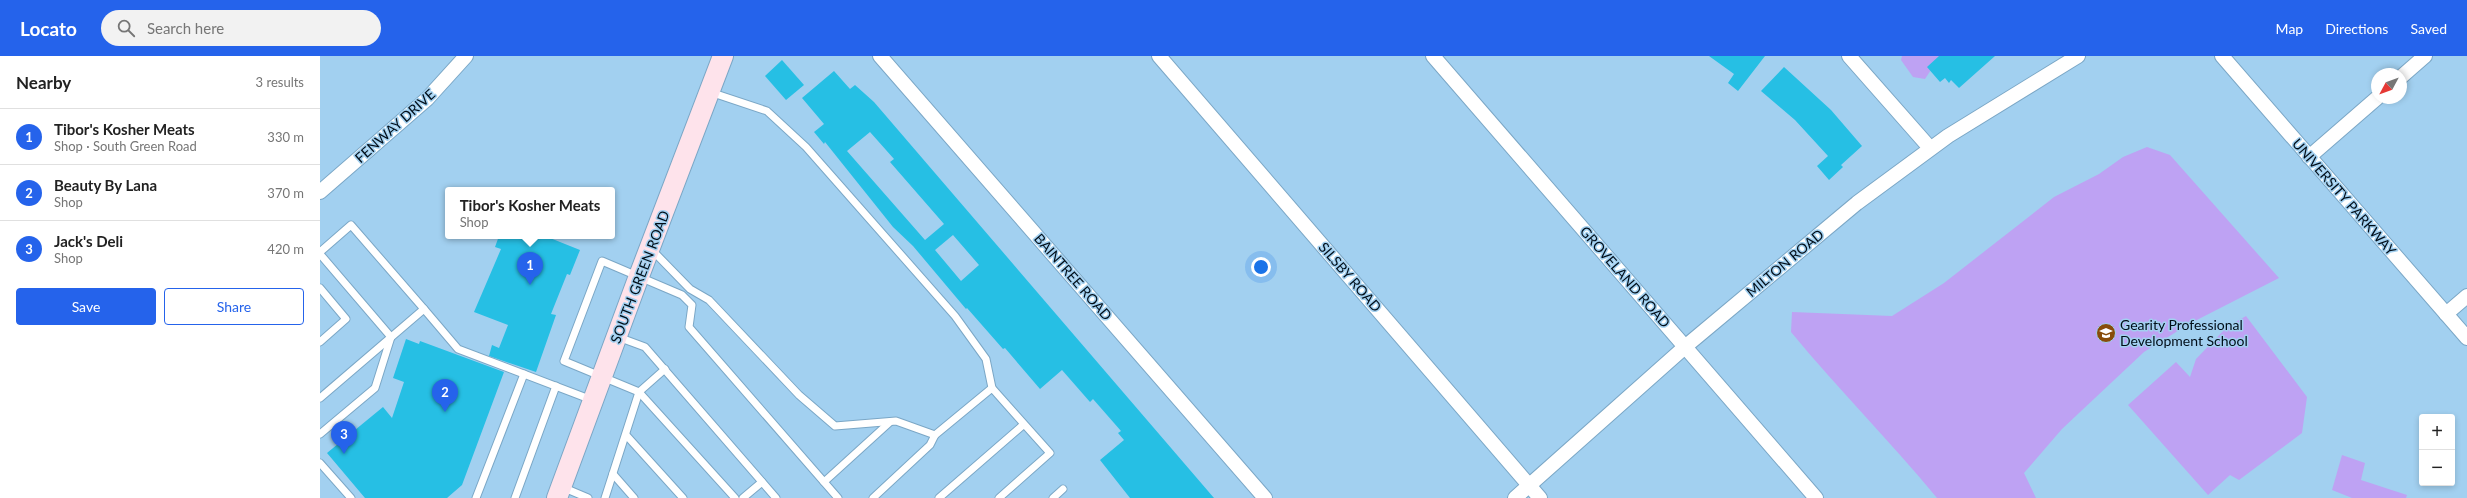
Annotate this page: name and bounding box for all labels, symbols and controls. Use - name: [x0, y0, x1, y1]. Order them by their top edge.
- search box: [101, 10, 381, 46]
- text: Locato: [20, 17, 77, 40]
- icon: search: [115, 17, 137, 39]
- text: Search here: [147, 19, 224, 37]
- text: Map: [2276, 20, 2303, 37]
- text: Directions: [2325, 20, 2388, 37]
- text: Saved: [2410, 20, 2447, 37]
- north arrow: [2371, 68, 2407, 104]
- text: Nearby: [16, 72, 71, 93]
- text: 3 results: [256, 74, 304, 90]
- street label: FENWAY DRIVE: [351, 85, 438, 166]
- text: Tibor's Kosher Meats: [54, 120, 195, 138]
- text: 1: [25, 129, 33, 145]
- text: 330 m: [267, 129, 304, 145]
- street label: UNIVERSITY PARKWAY: [2289, 135, 2400, 259]
- text: Shop · South Green Road: [54, 138, 197, 154]
- text: Beauty By Lana: [54, 176, 157, 194]
- text: 2: [25, 185, 33, 201]
- text: 370 m: [267, 185, 304, 201]
- popup: [445, 187, 615, 239]
- text: Shop: [54, 194, 83, 210]
- text: Tibor's Kosher Meats: [460, 196, 600, 214]
- street label: SOUTH GREEN ROAD: [606, 208, 673, 346]
- text: Shop: [460, 214, 489, 230]
- street label: GROVELAND ROAD: [1577, 223, 1674, 331]
- street label: MILTON ROAD: [1743, 225, 1827, 300]
- street label: BAINTREE ROAD: [1031, 230, 1116, 324]
- text: Jack's Deli: [54, 232, 123, 250]
- street label: SILSBY ROAD: [1316, 238, 1385, 315]
- text: 3: [25, 241, 33, 257]
- text: 420 m: [267, 241, 304, 257]
- text: Shop: [54, 250, 83, 266]
- pin: 1: [517, 252, 543, 285]
- your location: [1251, 257, 1271, 277]
- button: Save: [16, 288, 156, 325]
- button: Share: [164, 288, 304, 325]
- place label: Gearity Professional Development School: [2120, 316, 2248, 349]
- school or university icon: Gearity Professional Development School: [2095, 322, 2117, 344]
- pin: 2: [432, 379, 458, 412]
- map controls: [2419, 414, 2455, 486]
- button: +: [2419, 414, 2455, 450]
- pin: 3: [331, 421, 357, 454]
- button: −: [2419, 450, 2455, 486]

